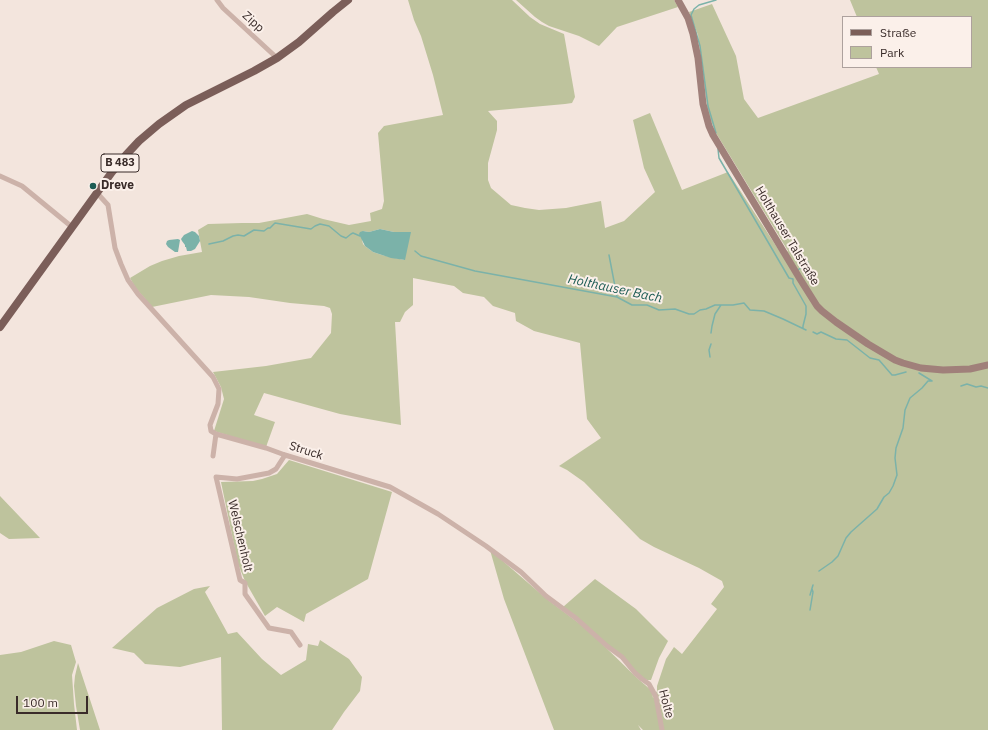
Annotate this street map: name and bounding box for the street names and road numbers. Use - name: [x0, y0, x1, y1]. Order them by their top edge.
- street label: Zipp: [239, 9, 267, 35]
- road number: B 483: [101, 154, 139, 172]
- street label: Holthauser Talstraße: [752, 184, 822, 288]
- street label: Struck: [287, 439, 325, 463]
- street label: Welschenholt: [225, 499, 255, 573]
- street label: Holte: [655, 688, 677, 720]

